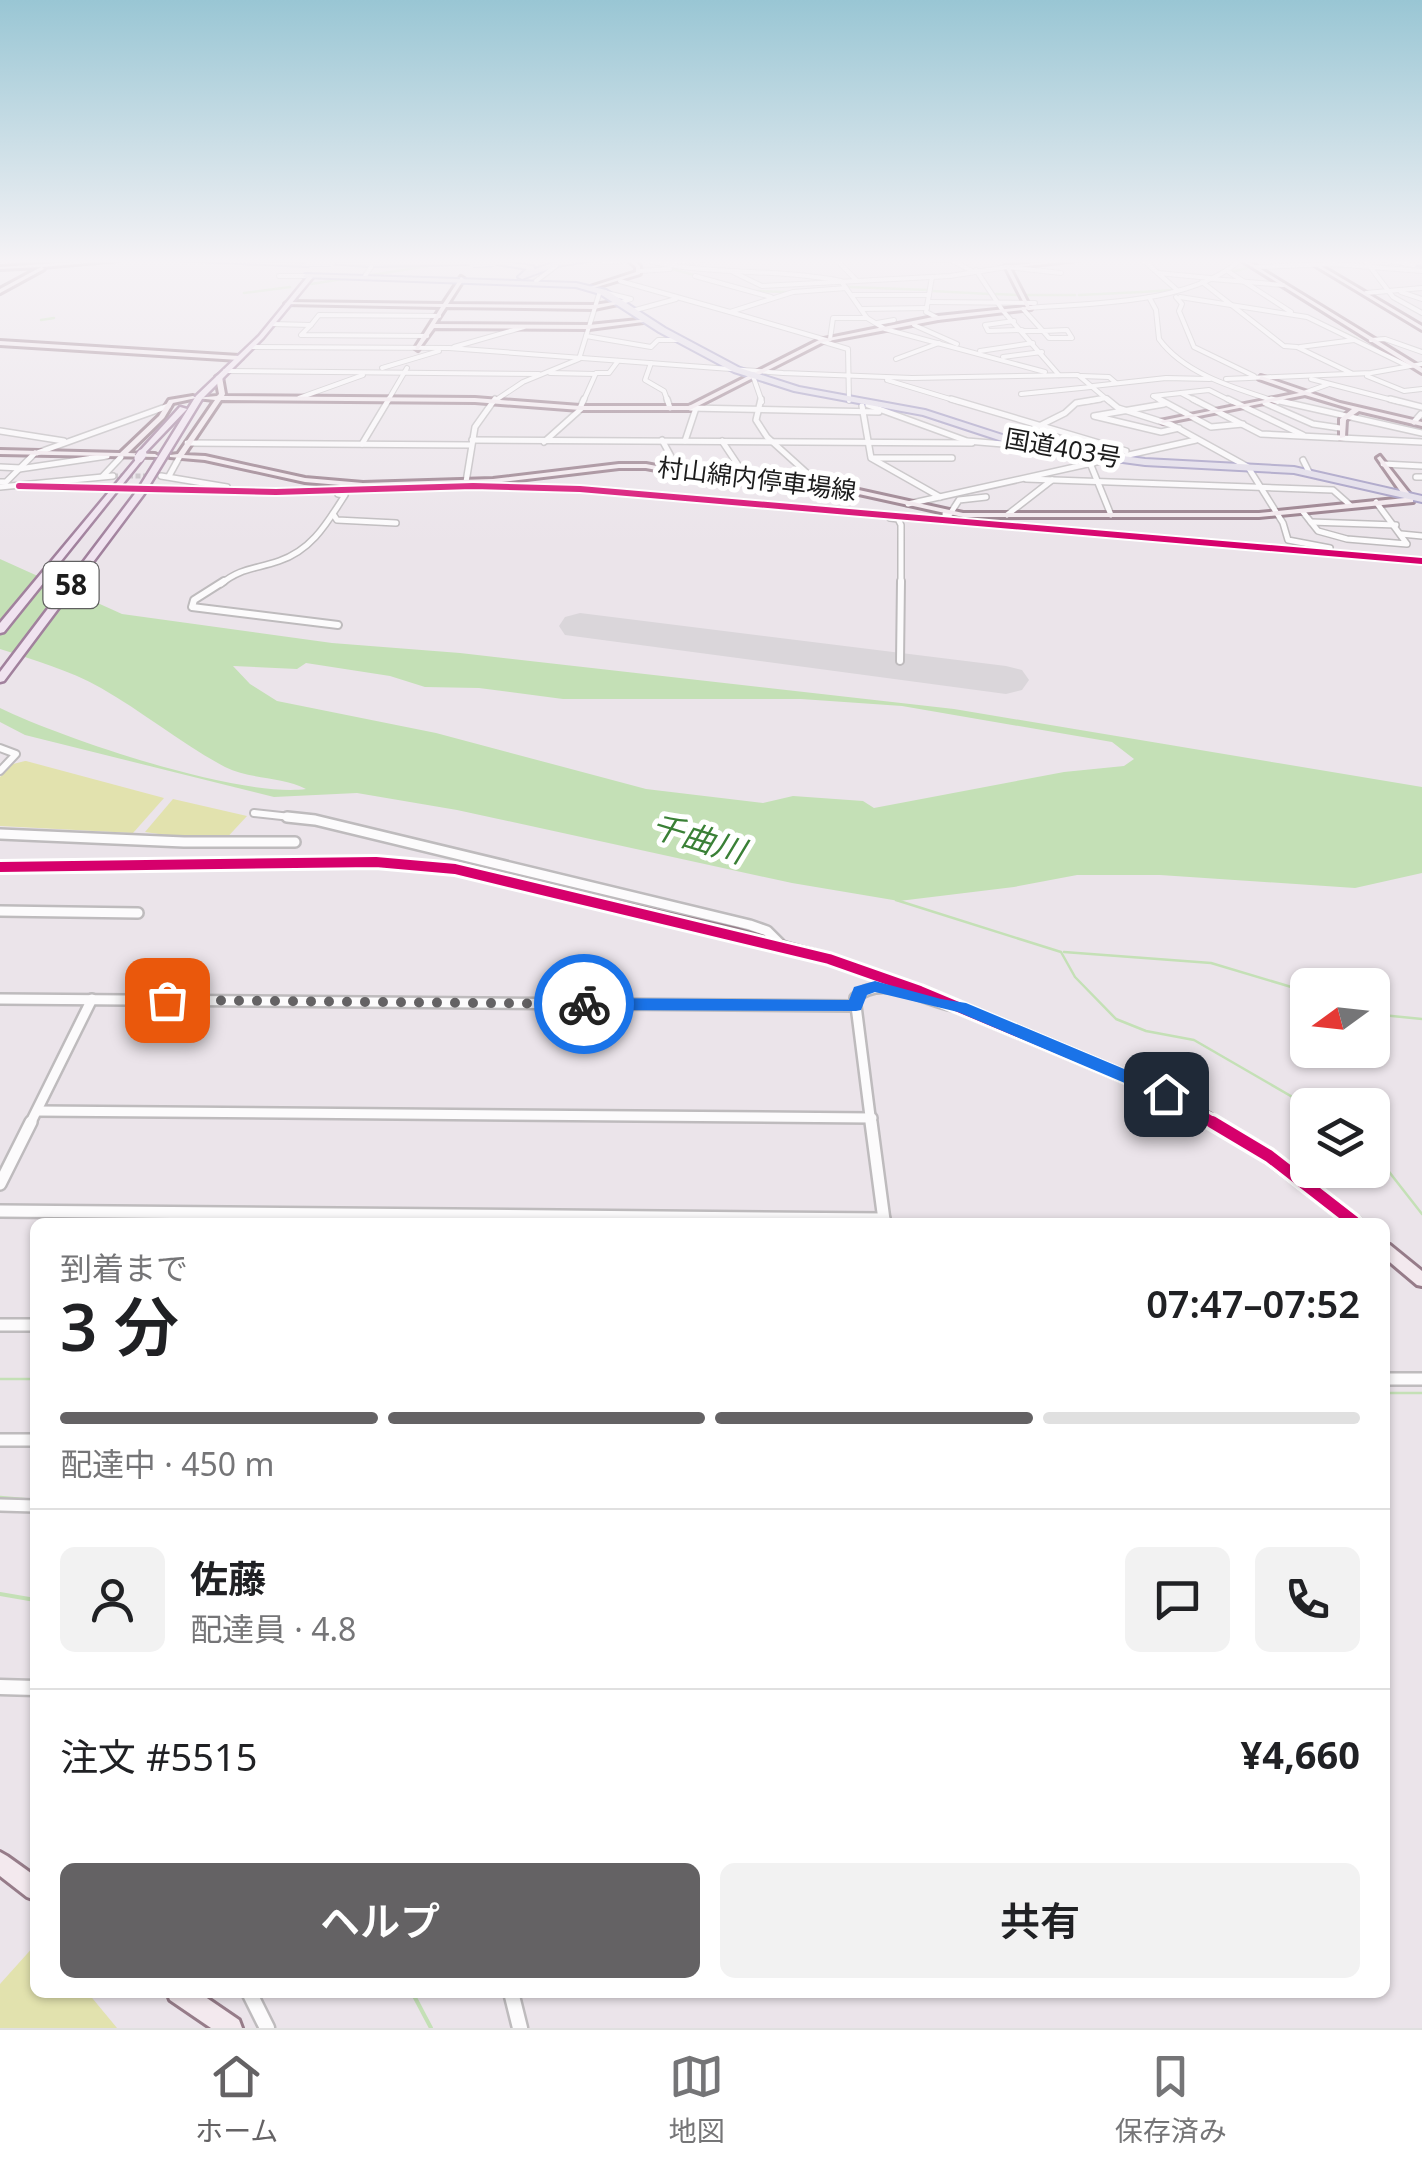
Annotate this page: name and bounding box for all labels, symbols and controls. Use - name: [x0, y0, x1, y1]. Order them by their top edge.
- street label: 国道403号: [1002, 420, 1124, 474]
- street label: 村山綿内停車場線: [656, 449, 858, 507]
- road number: 58: [44, 562, 98, 608]
- water label: 千曲川: [646, 803, 753, 873]
- courier: [534, 954, 634, 1054]
- pin: [125, 958, 210, 1043]
- north arrow: [1290, 968, 1390, 1068]
- map controls: [1290, 968, 1390, 1188]
- icon: bag: [140, 973, 195, 1028]
- icon: bike: [557, 977, 612, 1032]
- pin: [1124, 1052, 1209, 1137]
- icon: home: [1139, 1067, 1194, 1122]
- button: layers: [1290, 1088, 1390, 1188]
- text: 到着まで: [60, 1246, 188, 1289]
- text: 07:47–07:52: [1146, 1277, 1360, 1329]
- text: 3 分: [60, 1282, 179, 1370]
- text: 配達中 · 450 m: [60, 1442, 274, 1485]
- button: person: [60, 1547, 165, 1652]
- button: chat: [1125, 1547, 1230, 1652]
- button: phone: [1255, 1547, 1360, 1652]
- text: 佐藤: [190, 1552, 266, 1604]
- text: 配達員 · 4.8: [190, 1607, 356, 1650]
- text: ¥4,660: [1240, 1728, 1360, 1780]
- text: 注文 #5515: [60, 1730, 257, 1782]
- button: ヘルプ: [60, 1863, 700, 1978]
- button: 共有: [720, 1863, 1360, 1978]
- tab: ホーム: [195, 2049, 278, 2149]
- tab: 地図: [669, 2049, 725, 2149]
- tab: 保存済み: [1115, 2049, 1227, 2149]

